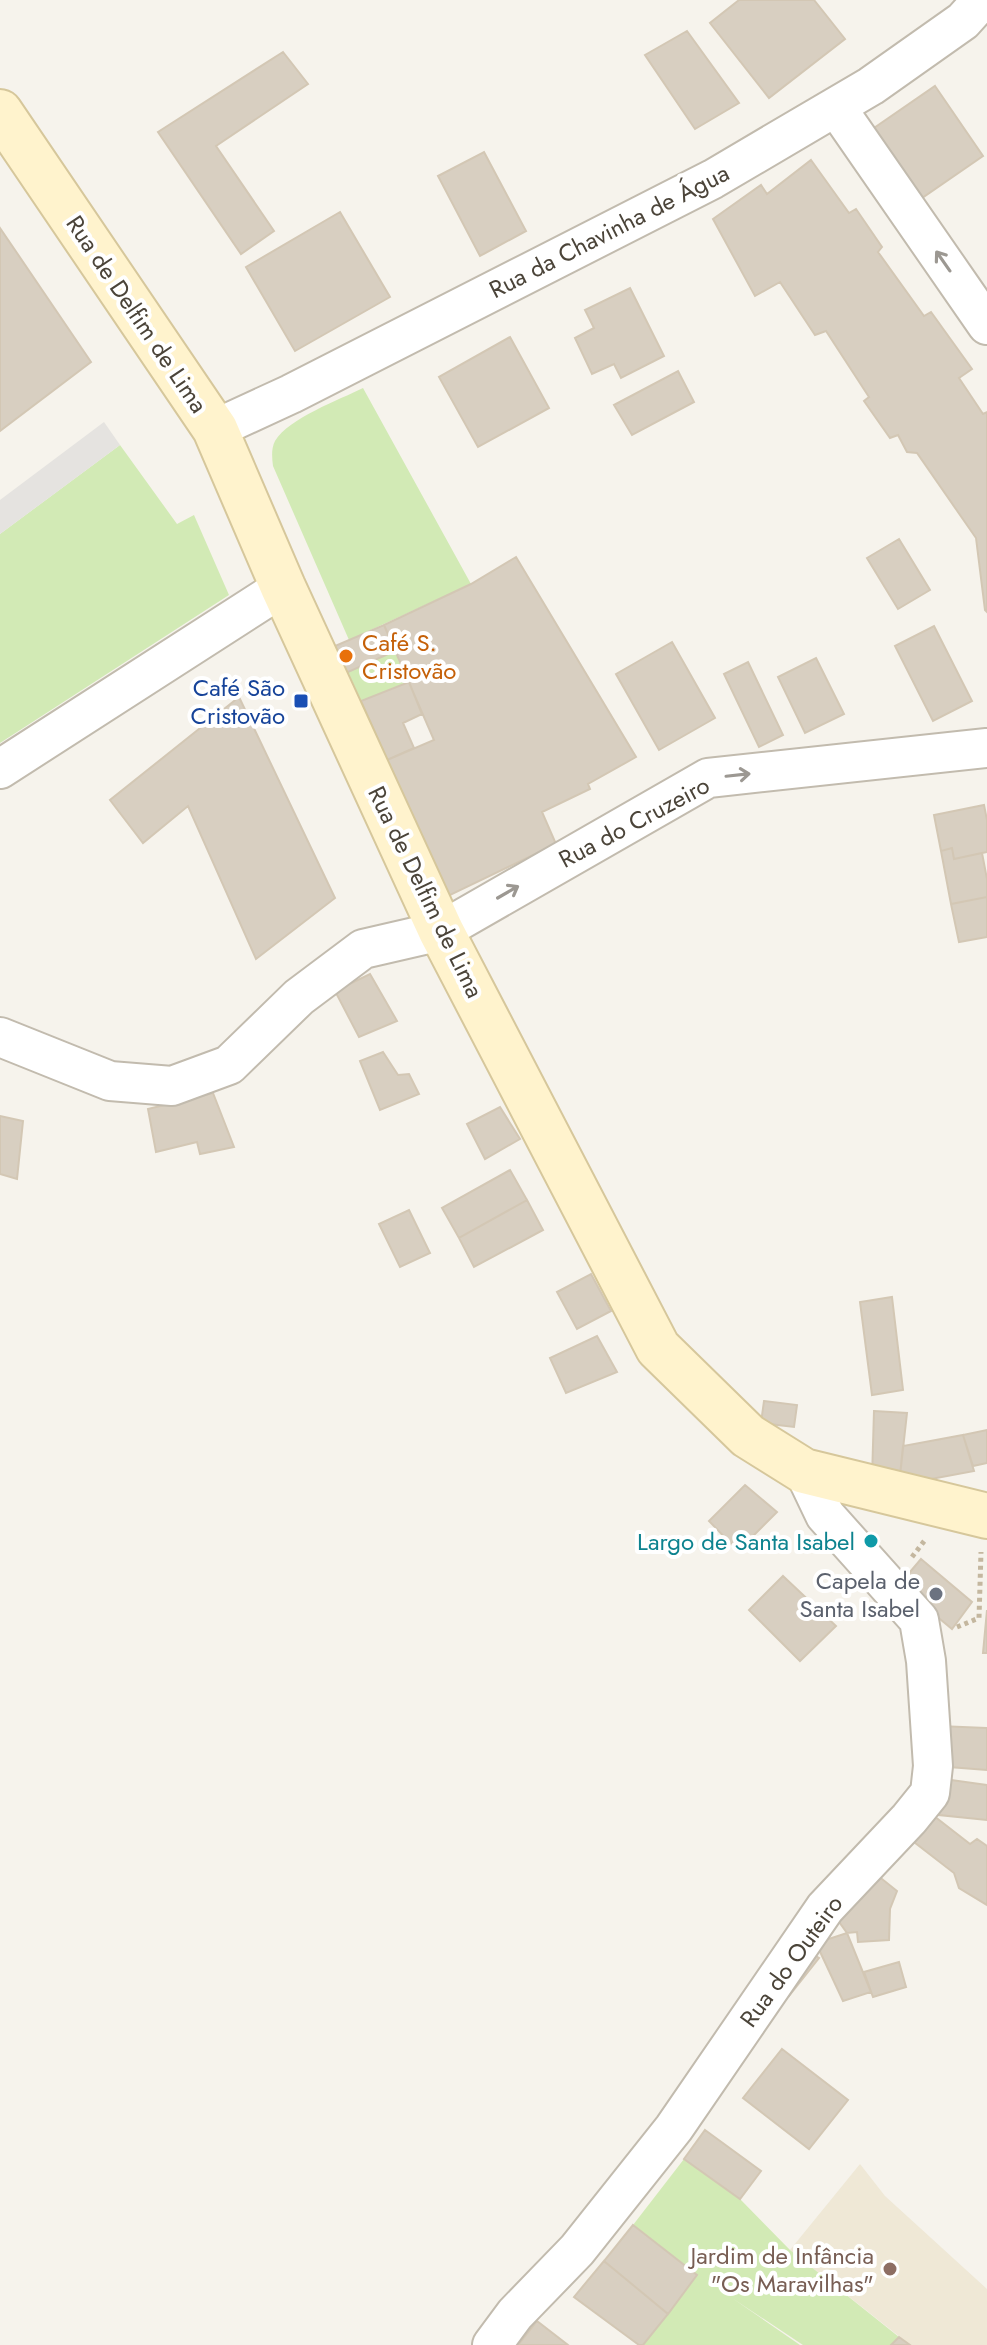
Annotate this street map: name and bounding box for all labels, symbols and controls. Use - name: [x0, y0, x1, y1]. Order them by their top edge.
- street label: Rua da Chavinha de Água: [483, 155, 735, 307]
- street label: Rua de Delfim de Lima: [58, 208, 216, 420]
- one-way arrow: [935, 250, 951, 272]
- place label: Café S. Cristovão: [362, 625, 456, 688]
- marker: Café S. Cristovão: [337, 647, 355, 665]
- place label: Café São Cristovão: [191, 670, 285, 733]
- marker: Café São Cristovão: [292, 692, 310, 710]
- street label: Rua do Cruzeiro: [552, 768, 716, 876]
- one-way arrow: [724, 768, 751, 783]
- street label: Rua de Delfim de Lima: [359, 780, 493, 1004]
- one-way arrow: [496, 884, 519, 900]
- place label: Largo de Santa Isabel: [637, 1524, 855, 1559]
- marker: Largo de Santa Isabel: [862, 1532, 880, 1550]
- place label: Capela de Santa Isabel: [800, 1563, 920, 1626]
- marker: Capela de Santa Isabel: [927, 1585, 945, 1603]
- street label: Rua do Outeiro: [731, 1888, 851, 2034]
- place label: Jardim de Infância "Os Maravilhas": [688, 2238, 874, 2301]
- marker: Jardim de Infância "Os Maravilhas": [881, 2260, 899, 2278]

